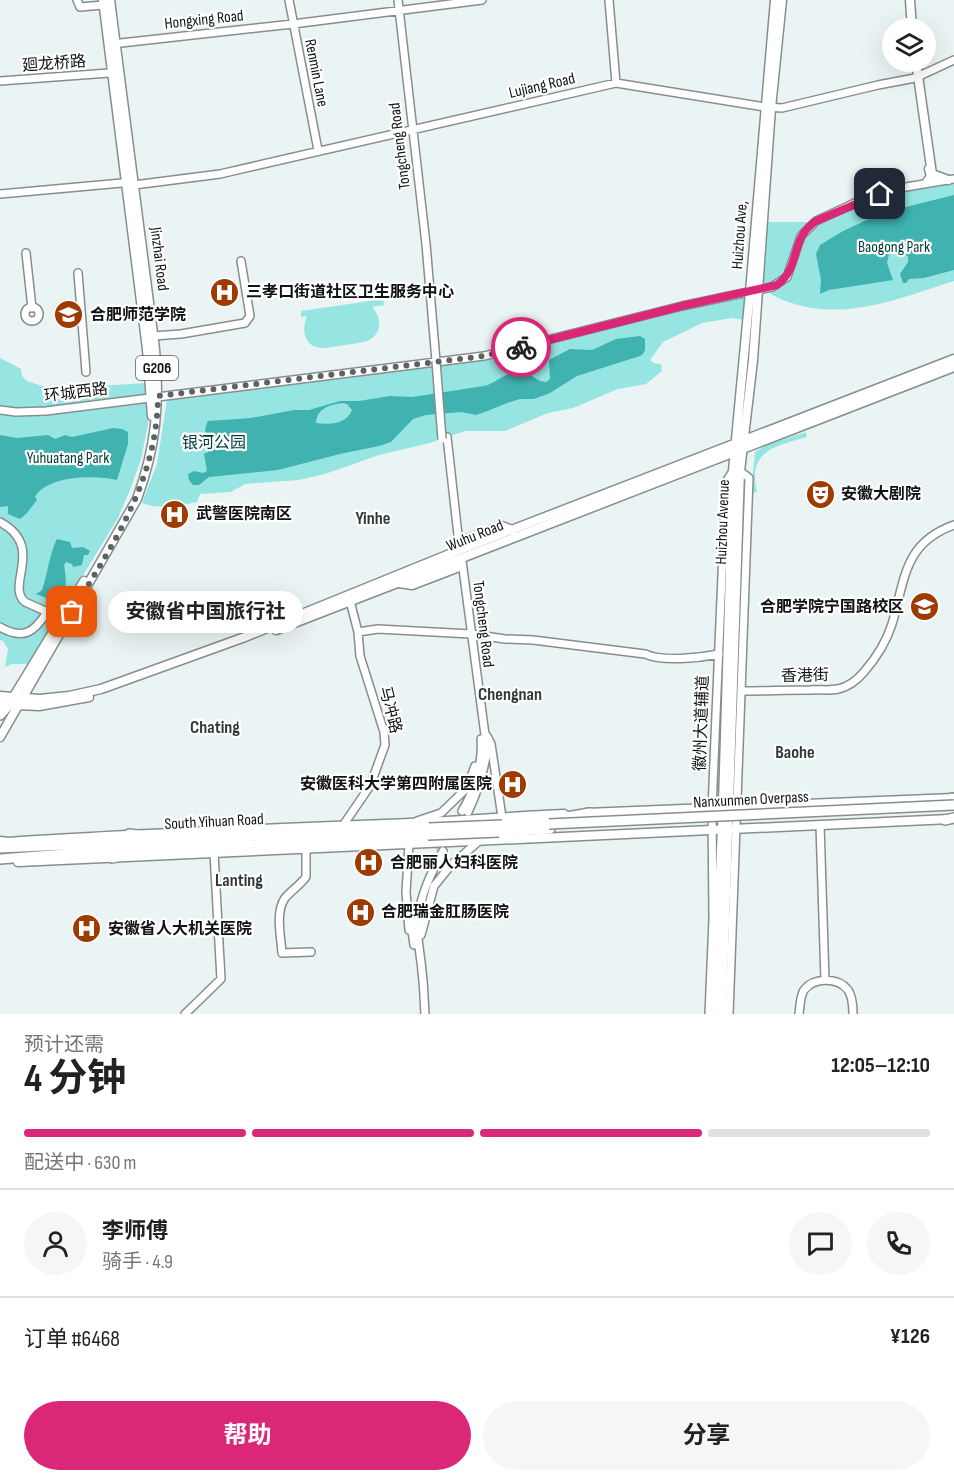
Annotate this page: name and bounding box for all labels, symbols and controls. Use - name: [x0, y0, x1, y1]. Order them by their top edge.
- street label: Hongxing Road: [164, 6, 244, 34]
- map controls: [882, 18, 936, 72]
- button: layers: [882, 18, 936, 72]
- street label: Renmin Lane: [300, 38, 332, 108]
- street label: 廻龙桥路: [21, 52, 87, 76]
- street label: Lujiang Road: [507, 69, 577, 103]
- street label: Tongcheng Road: [385, 101, 415, 191]
- pin: [854, 168, 905, 219]
- icon: home: [863, 177, 896, 210]
- street label: Huizhou Ave,: [728, 200, 752, 270]
- street label: Jinzhai Road: [146, 225, 172, 292]
- park label: Baogong Park: [858, 238, 930, 257]
- hospital icon: 三孝口街道社区卫生服务中心: [209, 276, 241, 308]
- place label: 三孝口街道社区卫生服务中心: [246, 282, 454, 302]
- school or university icon: 合肥师范学院: [53, 299, 85, 331]
- place label: 合肥师范学院: [90, 306, 186, 325]
- courier: [491, 317, 551, 377]
- icon: bike: [505, 331, 538, 364]
- road number: G206: [136, 356, 178, 380]
- street label: 环城西路: [43, 380, 109, 406]
- park label: 银河公园: [182, 434, 246, 453]
- park label: Yuhuatang Park: [27, 449, 109, 468]
- theatre icon: 安徽大剧院: [804, 478, 836, 510]
- street label: Huizhou Avenue: [712, 479, 734, 565]
- place label: 安徽大剧院: [841, 485, 921, 504]
- hospital icon: 武警医院南区: [159, 498, 191, 530]
- place label: 武警医院南区: [196, 505, 292, 524]
- district label: Yinhe: [356, 508, 390, 529]
- street label: Wuhu Road: [444, 516, 506, 556]
- street label: Tongcheng Road: [468, 579, 498, 669]
- pin: [46, 586, 97, 637]
- callout: 安徽省中国旅行社: [108, 591, 303, 633]
- school or university icon: 合肥学院宁国路校区: [909, 591, 941, 623]
- icon: bag: [55, 595, 88, 628]
- place label: 合肥学院宁国路校区: [760, 597, 904, 617]
- text: 安徽省中国旅行社: [126, 600, 286, 624]
- street label: 香港街: [781, 666, 829, 686]
- street label: 徽州大道辅道: [691, 675, 713, 771]
- street label: 马冲路: [375, 684, 405, 736]
- district label: Chengnan: [478, 684, 542, 705]
- district label: Chating: [190, 717, 240, 738]
- district label: Baohe: [775, 742, 815, 763]
- hospital icon: 安徽医科大学第四附属医院: [497, 768, 529, 800]
- place label: 安徽医科大学第四附属医院: [300, 775, 492, 794]
- street label: Nanxunmen Overpass: [693, 787, 810, 813]
- street label: South Yihuan Road: [164, 810, 264, 834]
- hospital icon: 合肥丽人妇科医院: [353, 847, 385, 879]
- place label: 合肥丽人妇科医院: [390, 853, 518, 873]
- district label: Lanting: [215, 870, 263, 891]
- hospital icon: 合肥瑞金肛肠医院: [344, 896, 376, 928]
- place label: 合肥瑞金肛肠医院: [381, 903, 509, 922]
- hospital icon: 安徽省人大机关医院: [71, 913, 103, 945]
- place label: 安徽省人大机关医院: [108, 920, 252, 939]
- text: 预计还需: [24, 1033, 104, 1057]
- text: 12:05–12:10: [831, 1052, 930, 1079]
- text: 4 分钟: [24, 1056, 126, 1103]
- text: 配送中 · 630 m: [24, 1151, 136, 1175]
- button: person: [24, 1212, 87, 1275]
- button: chat: [789, 1212, 852, 1275]
- button: phone: [867, 1212, 930, 1275]
- text: 李师傅: [102, 1218, 168, 1245]
- text: 骑手 · 4.9: [102, 1250, 173, 1274]
- text: ¥126: [890, 1323, 930, 1350]
- text: 订单 #6468: [24, 1326, 120, 1353]
- button: 帮助: [24, 1401, 471, 1470]
- button: 分享: [483, 1401, 930, 1470]

